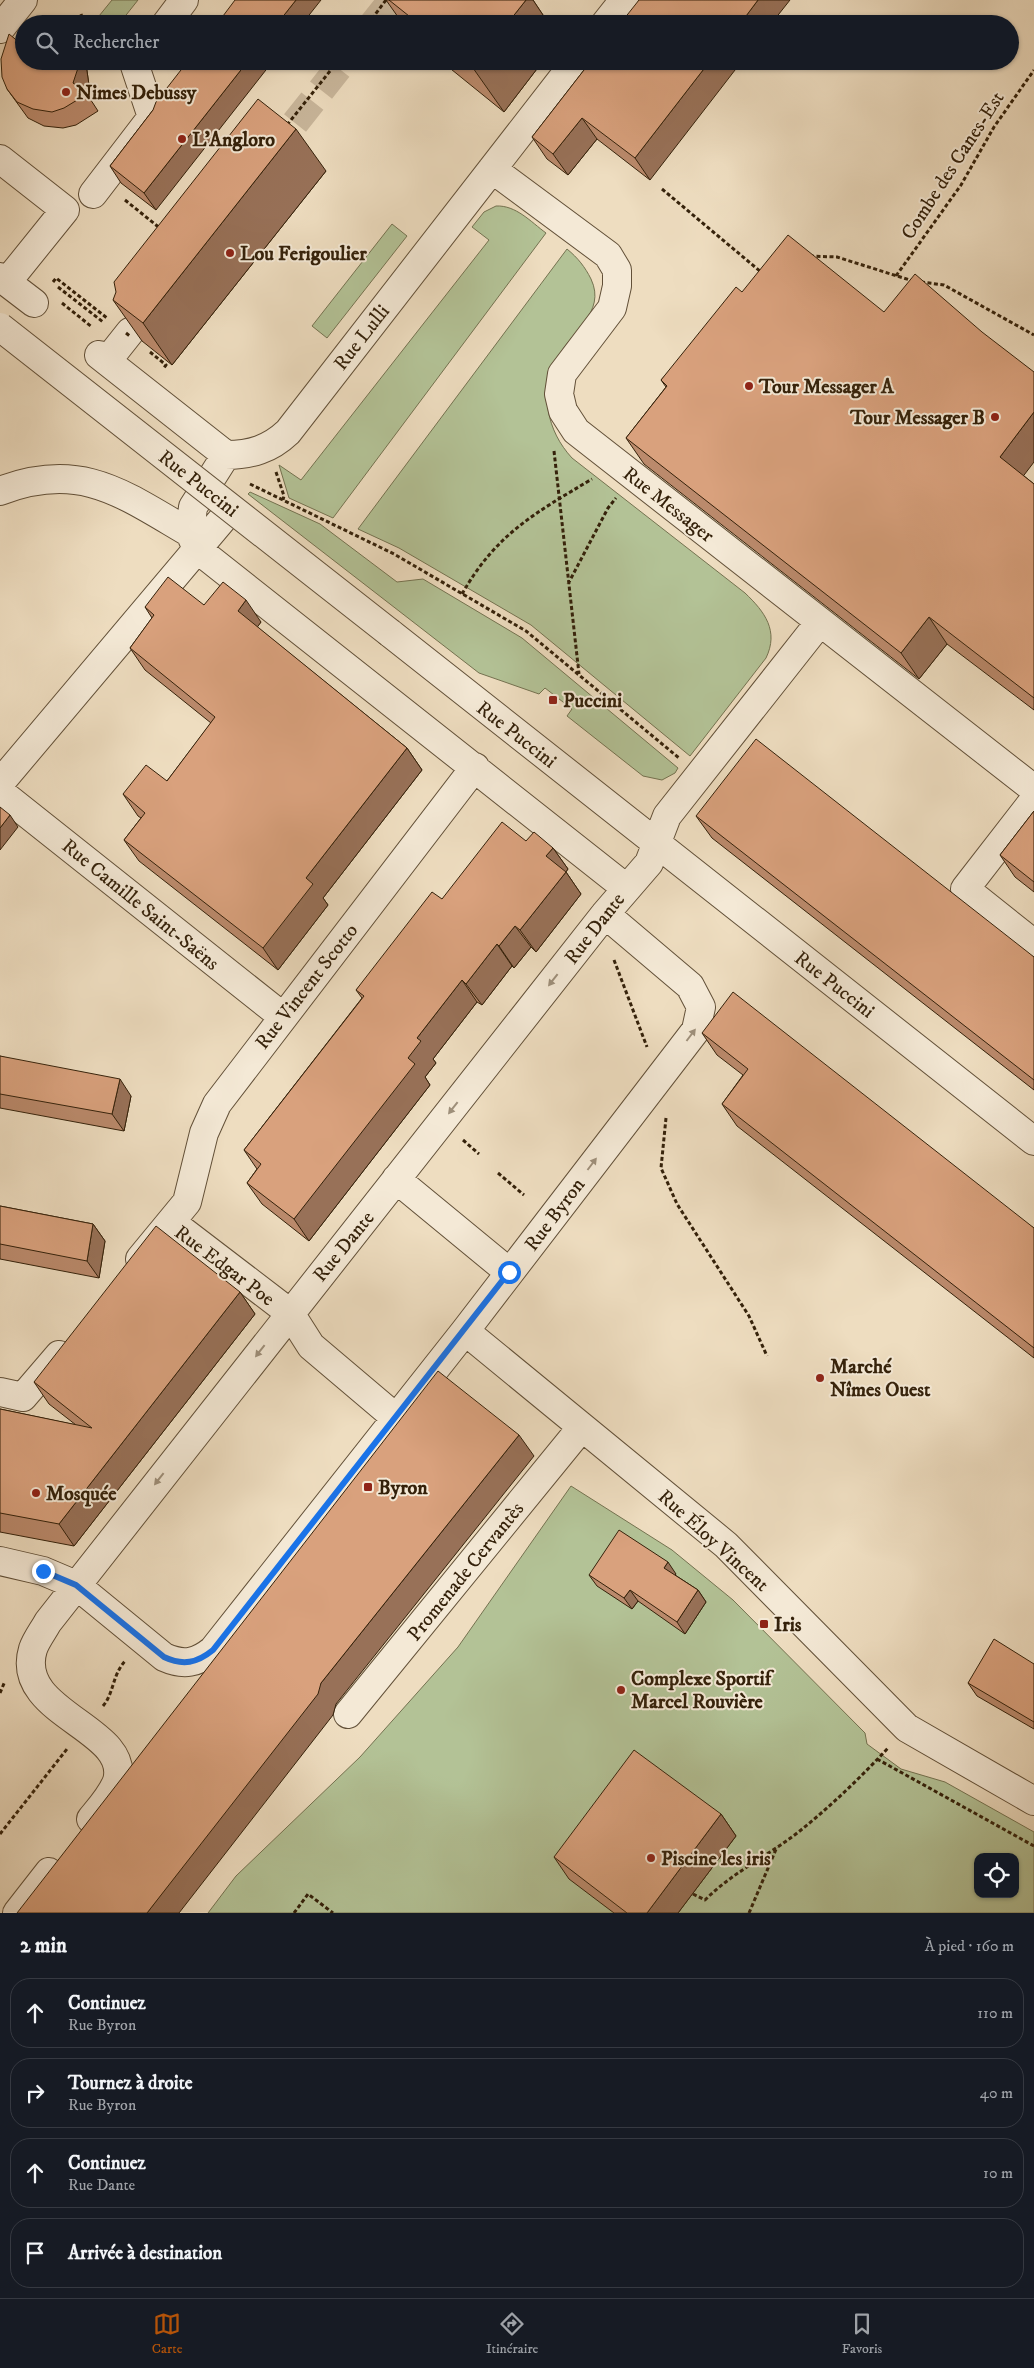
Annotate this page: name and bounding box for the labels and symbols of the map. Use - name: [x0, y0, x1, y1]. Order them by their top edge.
- place label: Nimes Debussy: [76, 81, 197, 106]
- marker: Nimes Debussy: [60, 86, 72, 98]
- street label: Combe des Canes-Est: [896, 87, 1010, 245]
- place label: L'Angloro: [192, 128, 275, 153]
- marker: L'Angloro: [176, 133, 188, 145]
- place label: Lou Ferigoulier: [240, 242, 367, 267]
- marker: Lou Ferigoulier: [224, 247, 236, 259]
- street label: Rue Lulli: [329, 300, 396, 376]
- place label: Tour Messager A: [758, 375, 895, 400]
- marker: Tour Messager A: [743, 380, 755, 392]
- place label: Tour Messager B: [849, 406, 985, 431]
- marker: Tour Messager B: [989, 411, 1001, 423]
- street label: Rue Puccini: [153, 445, 243, 523]
- street label: Rue Messager: [617, 462, 719, 549]
- place label: Puccini: [563, 689, 622, 714]
- marker: Puccini: [547, 694, 559, 706]
- street label: Rue Puccini: [471, 696, 561, 774]
- street label: Rue Camille Saint-Saëns: [56, 834, 224, 977]
- street label: Rue Dante: [559, 888, 631, 970]
- street label: Rue Vincent Scotto: [250, 919, 364, 1055]
- street label: Rue Puccini: [789, 946, 879, 1024]
- one-way arrow: [548, 973, 559, 986]
- one-way arrow: [686, 1029, 697, 1042]
- one-way arrow: [447, 1101, 458, 1114]
- one-way arrow: [587, 1157, 597, 1171]
- street label: Rue Byron: [520, 1173, 591, 1256]
- street label: Rue Dante: [308, 1206, 380, 1287]
- street label: Rue Edgar Poe: [169, 1220, 279, 1312]
- route start: [498, 1261, 521, 1284]
- one-way arrow: [254, 1344, 265, 1357]
- place label: Marché Nîmes Ouest: [830, 1355, 931, 1403]
- marker: Marché Nîmes Ouest: [814, 1372, 826, 1384]
- one-way arrow: [154, 1472, 165, 1485]
- place label: Byron: [378, 1476, 428, 1501]
- marker: Byron: [362, 1481, 374, 1493]
- place label: Mosquée: [46, 1482, 117, 1507]
- street label: Rue Éloy Vincent: [652, 1485, 774, 1598]
- marker: Mosquée: [30, 1487, 42, 1499]
- street label: Promenade Cervantès: [402, 1497, 530, 1647]
- route end: [32, 1560, 55, 1583]
- place label: Iris: [774, 1613, 802, 1638]
- marker: Iris: [758, 1618, 770, 1630]
- place label: Complexe Sportif Marcel Rouvière: [631, 1667, 775, 1715]
- marker: Complexe Sportif Marcel Rouvière: [615, 1684, 627, 1696]
- place label: Piscine les iris: [661, 1847, 771, 1872]
- marker: Piscine les iris: [645, 1852, 657, 1864]

